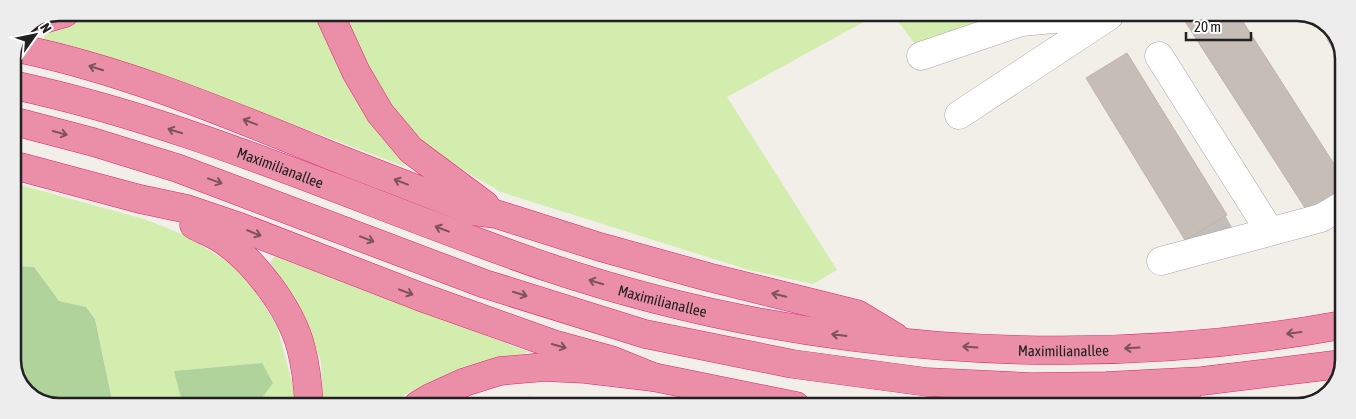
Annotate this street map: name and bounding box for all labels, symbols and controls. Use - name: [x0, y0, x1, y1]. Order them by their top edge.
- north arrow: [10, 10, 60, 60]
- scale bar: [1186, 10, 1251, 42]
- text: 20 m: [1194, 18, 1221, 35]
- text: N: [37, 20, 55, 36]
- one-way arrow: [89, 63, 105, 73]
- one-way arrow: [242, 117, 258, 126]
- one-way arrow: [167, 125, 183, 135]
- one-way arrow: [51, 129, 67, 138]
- street label: Maximilianallee: [235, 143, 326, 191]
- one-way arrow: [207, 177, 222, 186]
- one-way arrow: [393, 177, 409, 186]
- one-way arrow: [435, 224, 450, 233]
- one-way arrow: [246, 229, 261, 238]
- one-way arrow: [359, 235, 374, 244]
- one-way arrow: [588, 276, 604, 286]
- street label: Maximilianallee: [616, 281, 709, 320]
- one-way arrow: [398, 288, 413, 297]
- one-way arrow: [511, 290, 527, 300]
- one-way arrow: [772, 290, 788, 299]
- one-way arrow: [1286, 328, 1302, 338]
- one-way arrow: [832, 330, 848, 340]
- one-way arrow: [550, 341, 566, 351]
- street label: Maximilianallee: [1018, 341, 1109, 359]
- one-way arrow: [962, 342, 978, 352]
- one-way arrow: [1125, 344, 1141, 353]

